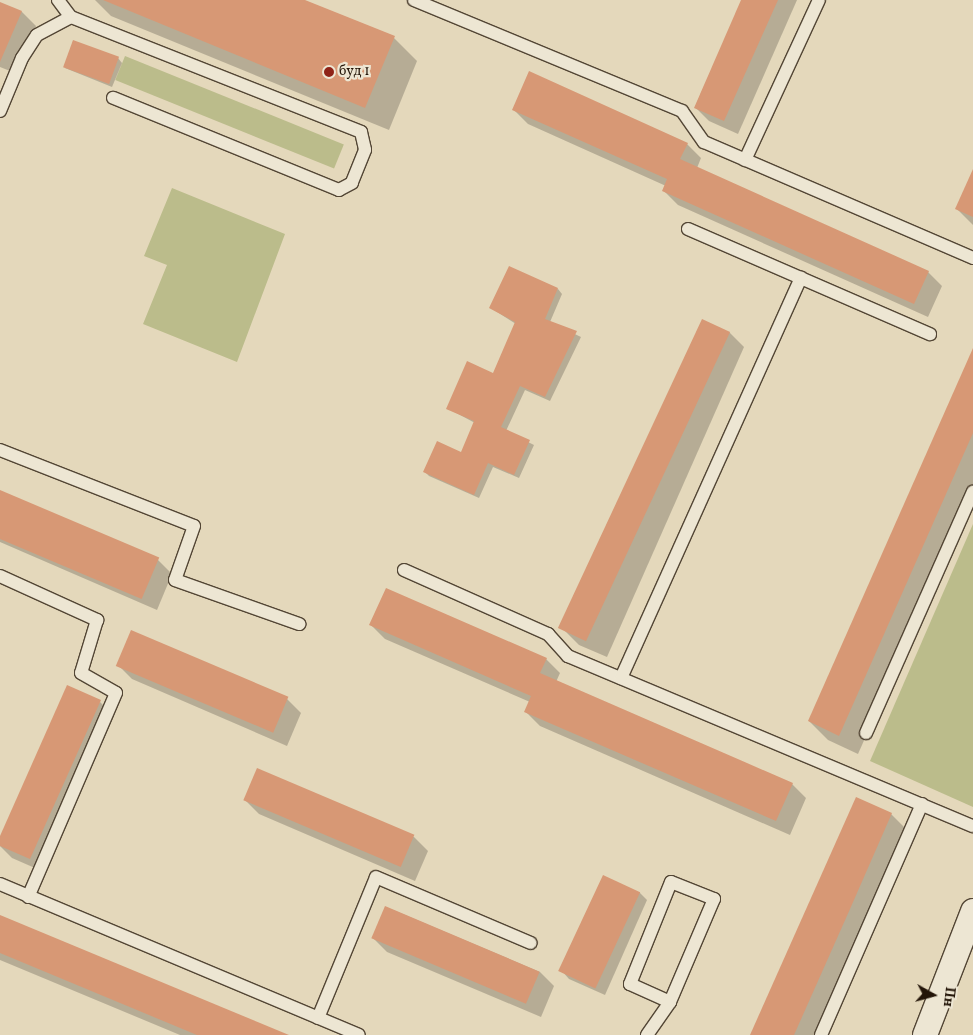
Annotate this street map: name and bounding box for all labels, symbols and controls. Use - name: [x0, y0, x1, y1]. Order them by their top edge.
- place label: буд 1: [339, 64, 370, 80]
- marker: буд 1: [323, 66, 335, 78]
- north arrow: [908, 970, 958, 1020]
- text: Пн: [938, 986, 959, 1008]

